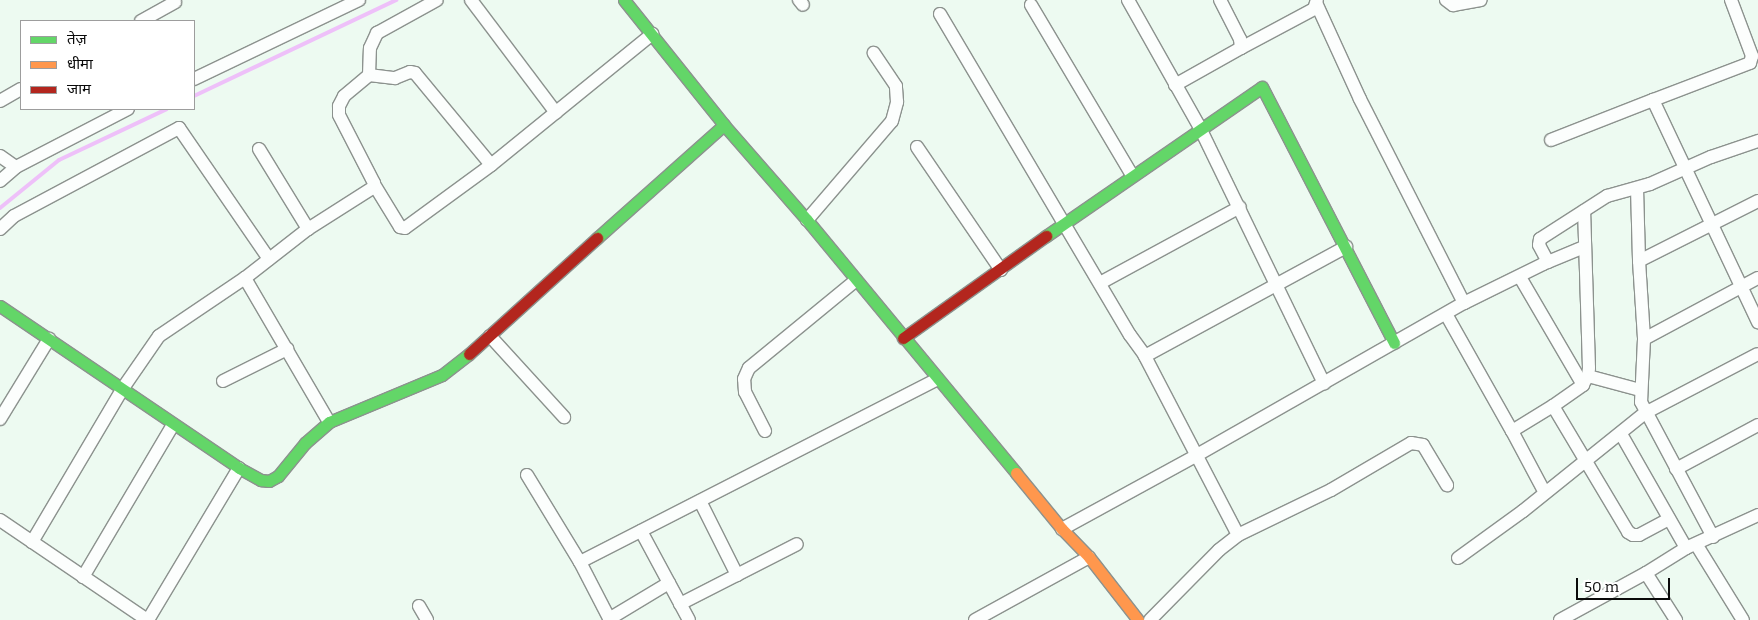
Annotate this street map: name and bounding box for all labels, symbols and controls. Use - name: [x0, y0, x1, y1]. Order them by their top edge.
- legend: [20, 20, 195, 110]
- text: तेज़: [67, 30, 87, 48]
- text: धीमा: [67, 55, 93, 73]
- text: जाम: [67, 80, 91, 98]
- scale bar: [1578, 568, 1672, 600]
- text: 50 m: [1584, 578, 1619, 596]

